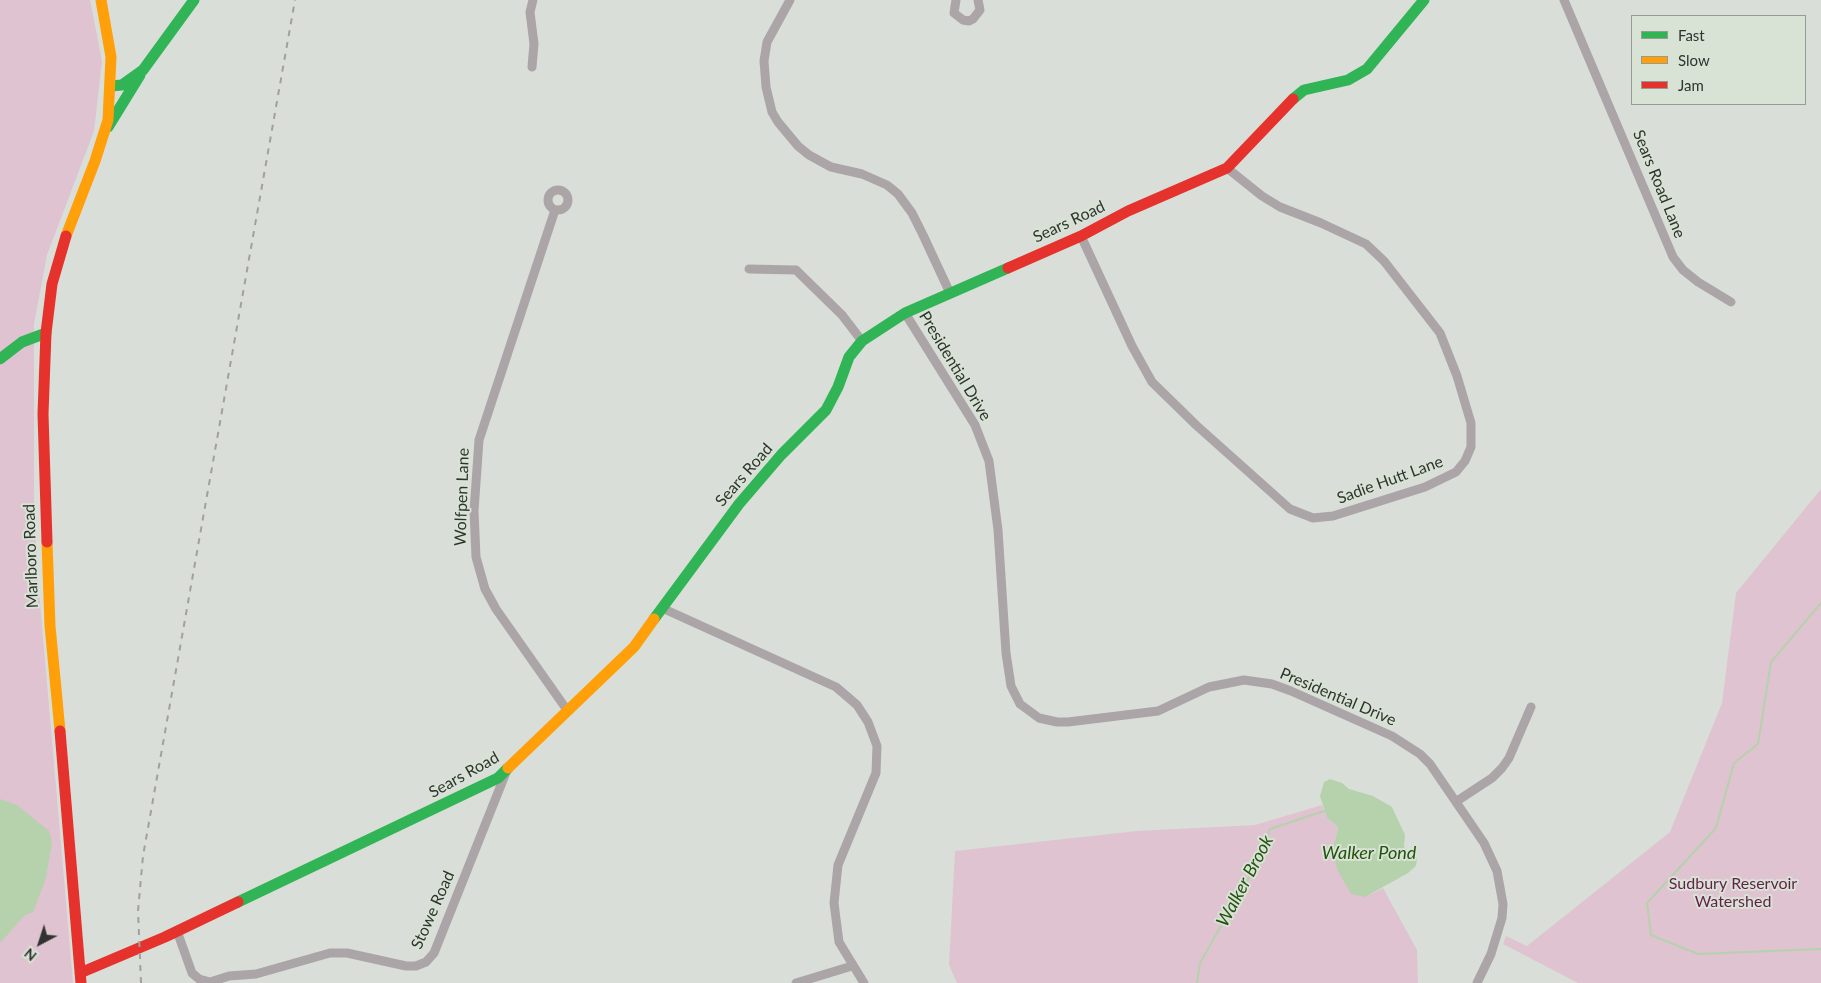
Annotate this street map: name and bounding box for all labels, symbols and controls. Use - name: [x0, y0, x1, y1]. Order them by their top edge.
- legend: [1631, 15, 1806, 105]
- text: Fast: [1678, 26, 1705, 44]
- text: Slow: [1678, 51, 1710, 69]
- text: Jam: [1678, 76, 1704, 94]
- street label: Sears Road Lane: [1629, 127, 1689, 241]
- street label: Sears Road: [1030, 197, 1108, 247]
- street label: Presidential Drive: [915, 308, 995, 424]
- street label: Sears Road: [711, 440, 777, 510]
- street label: Wolfpen Lane: [451, 448, 473, 546]
- street label: Sadie Hutt Lane: [1334, 452, 1446, 508]
- street label: Marlboro Road: [20, 504, 42, 608]
- street label: Presidential Drive: [1277, 664, 1399, 730]
- street label: Sears Road: [426, 748, 502, 802]
- water label: Walker Brook: [1212, 832, 1278, 930]
- water label: Walker Pond: [1322, 842, 1416, 864]
- street label: Stowe Road: [407, 868, 459, 952]
- park label: Sudbury Reservoir Watershed: [1669, 874, 1797, 912]
- north arrow: [15, 918, 65, 968]
- text: N: [20, 945, 40, 965]

